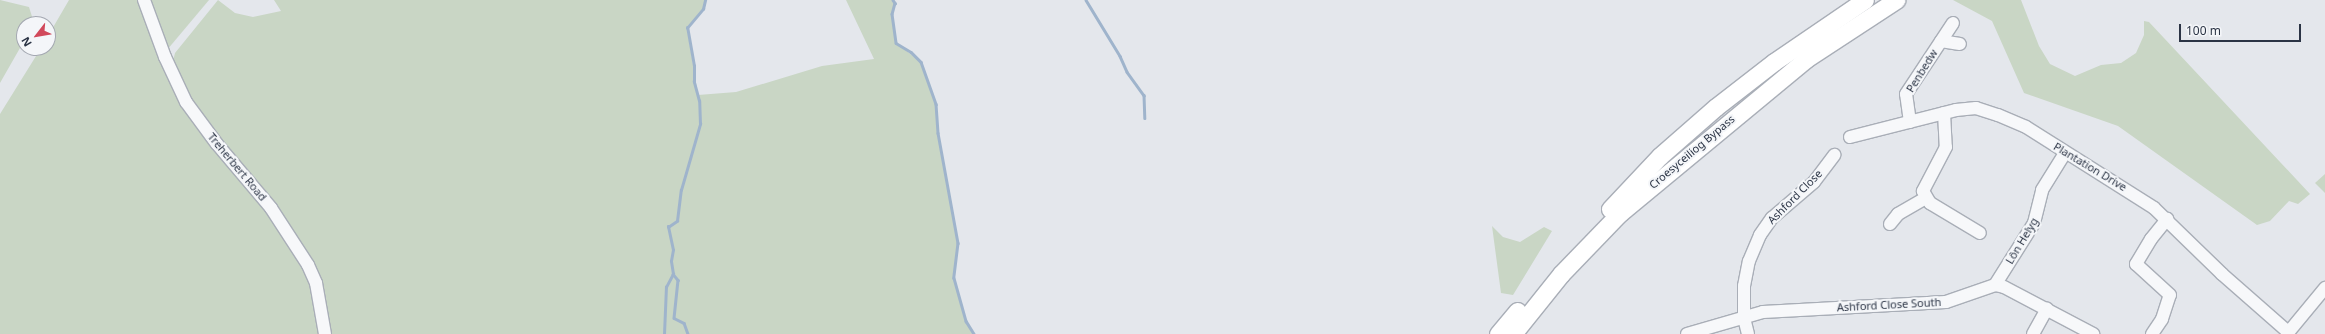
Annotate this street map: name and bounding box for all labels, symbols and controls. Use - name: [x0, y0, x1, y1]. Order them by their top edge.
- north arrow: [16, 16, 56, 56]
- scale bar: [2181, 16, 2303, 42]
- text: 100 m: [2186, 22, 2221, 39]
- text: N: [17, 34, 35, 50]
- street label: Penbedw: [1904, 47, 1940, 95]
- street label: Croesyceiliog Bypass: [1647, 112, 1737, 192]
- street label: Treherbert Road: [205, 130, 269, 204]
- street label: Plantation Drive: [2051, 140, 2129, 194]
- street label: Ashford Close: [1765, 167, 1825, 227]
- street label: Lôn Helyg: [2003, 215, 2041, 267]
- street label: Ashford Close South: [1836, 296, 1942, 314]

